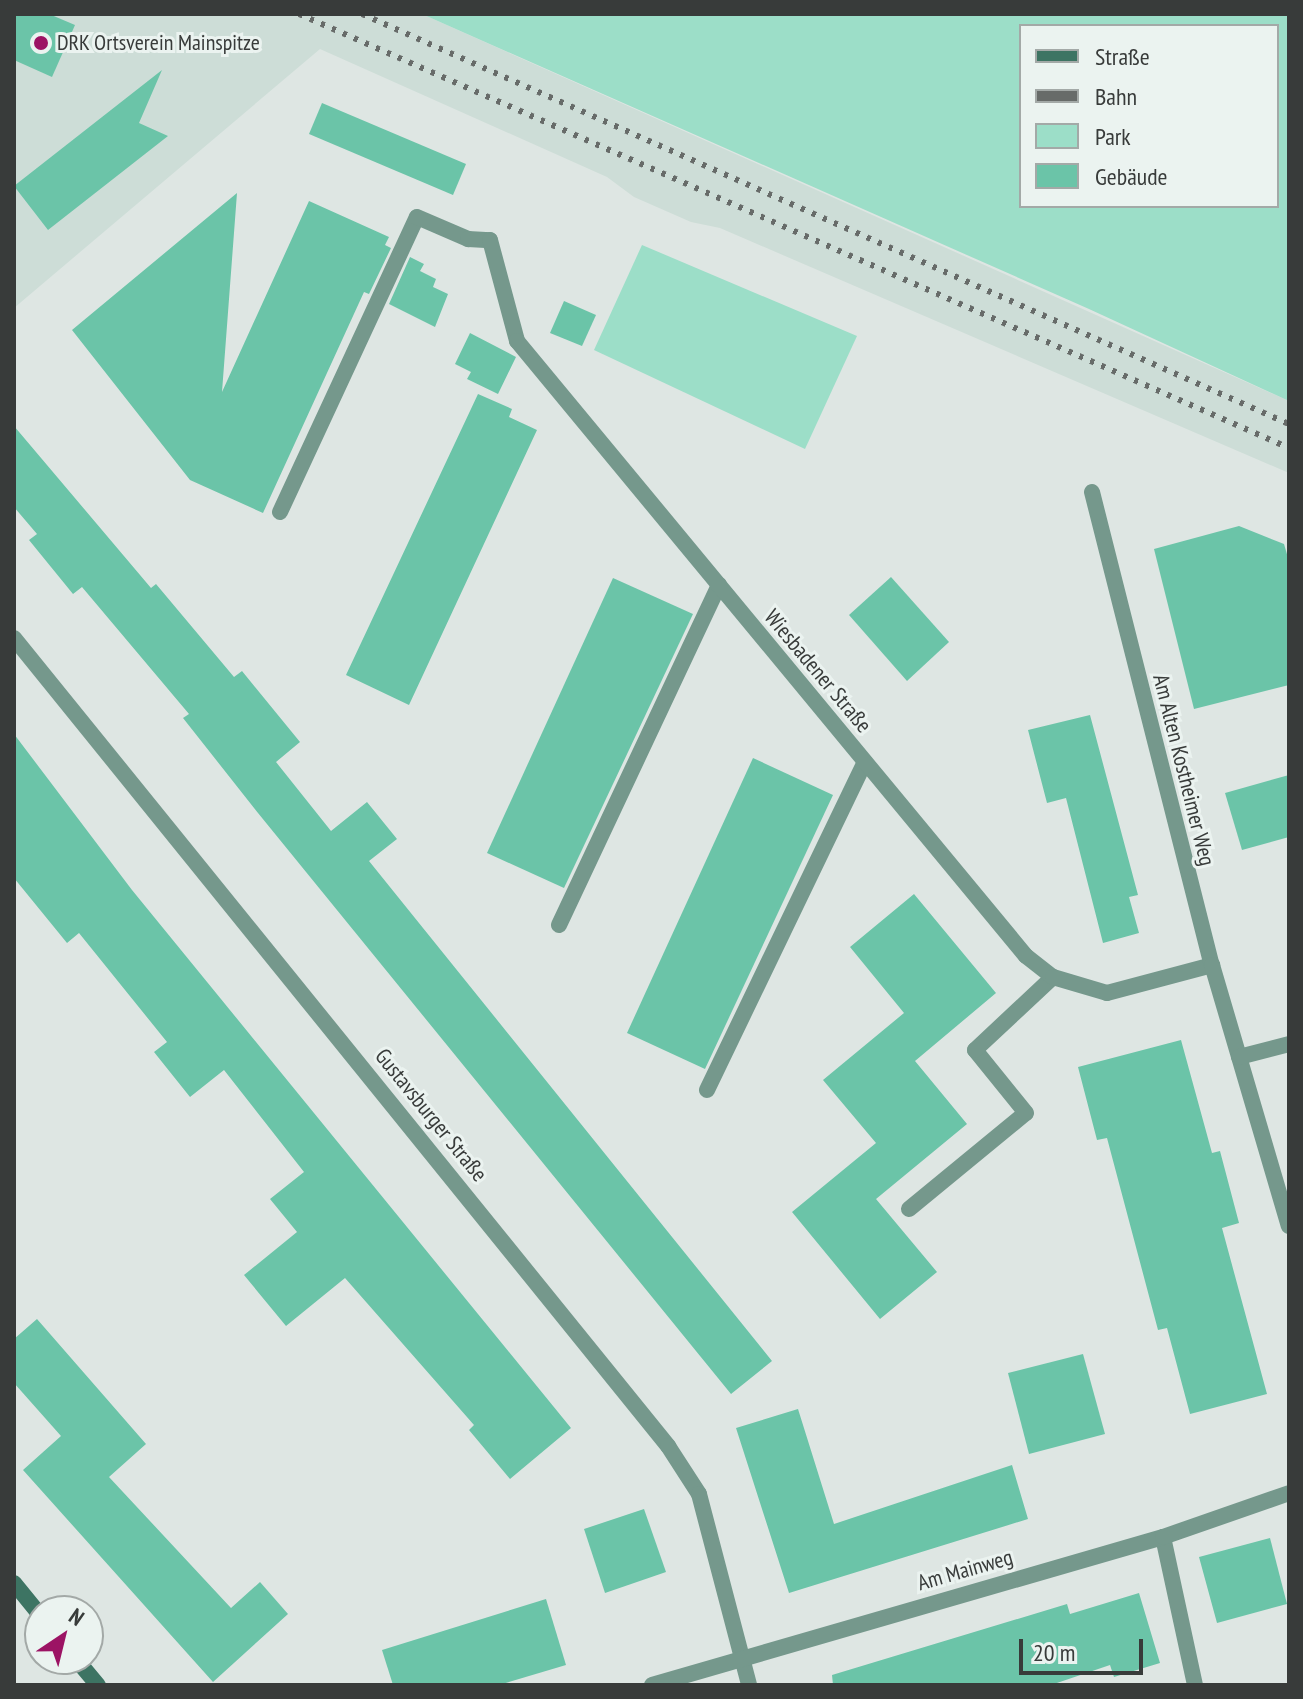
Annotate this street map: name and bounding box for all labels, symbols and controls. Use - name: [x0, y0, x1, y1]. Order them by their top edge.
- legend: [1019, 24, 1279, 208]
- place label: DRK Ortsverein Mainspitze: [57, 30, 260, 56]
- marker: DRK Ortsverein Mainspitze: [32, 34, 50, 52]
- text: Straße: [1095, 41, 1150, 72]
- text: Bahn: [1095, 81, 1137, 112]
- text: Park: [1095, 121, 1131, 152]
- text: Gebäude: [1095, 161, 1167, 192]
- street label: Wiesbadener Straße: [759, 604, 877, 738]
- street label: Am Alten Kostheimer Weg: [1147, 671, 1221, 869]
- street label: Gustavsburger Straße: [369, 1043, 493, 1187]
- street label: Am Mainweg: [914, 1544, 1016, 1596]
- north arrow: [24, 1595, 104, 1675]
- text: N: [64, 1602, 90, 1632]
- scale bar: [1023, 1623, 1147, 1673]
- text: 20 m: [1033, 1637, 1075, 1668]

